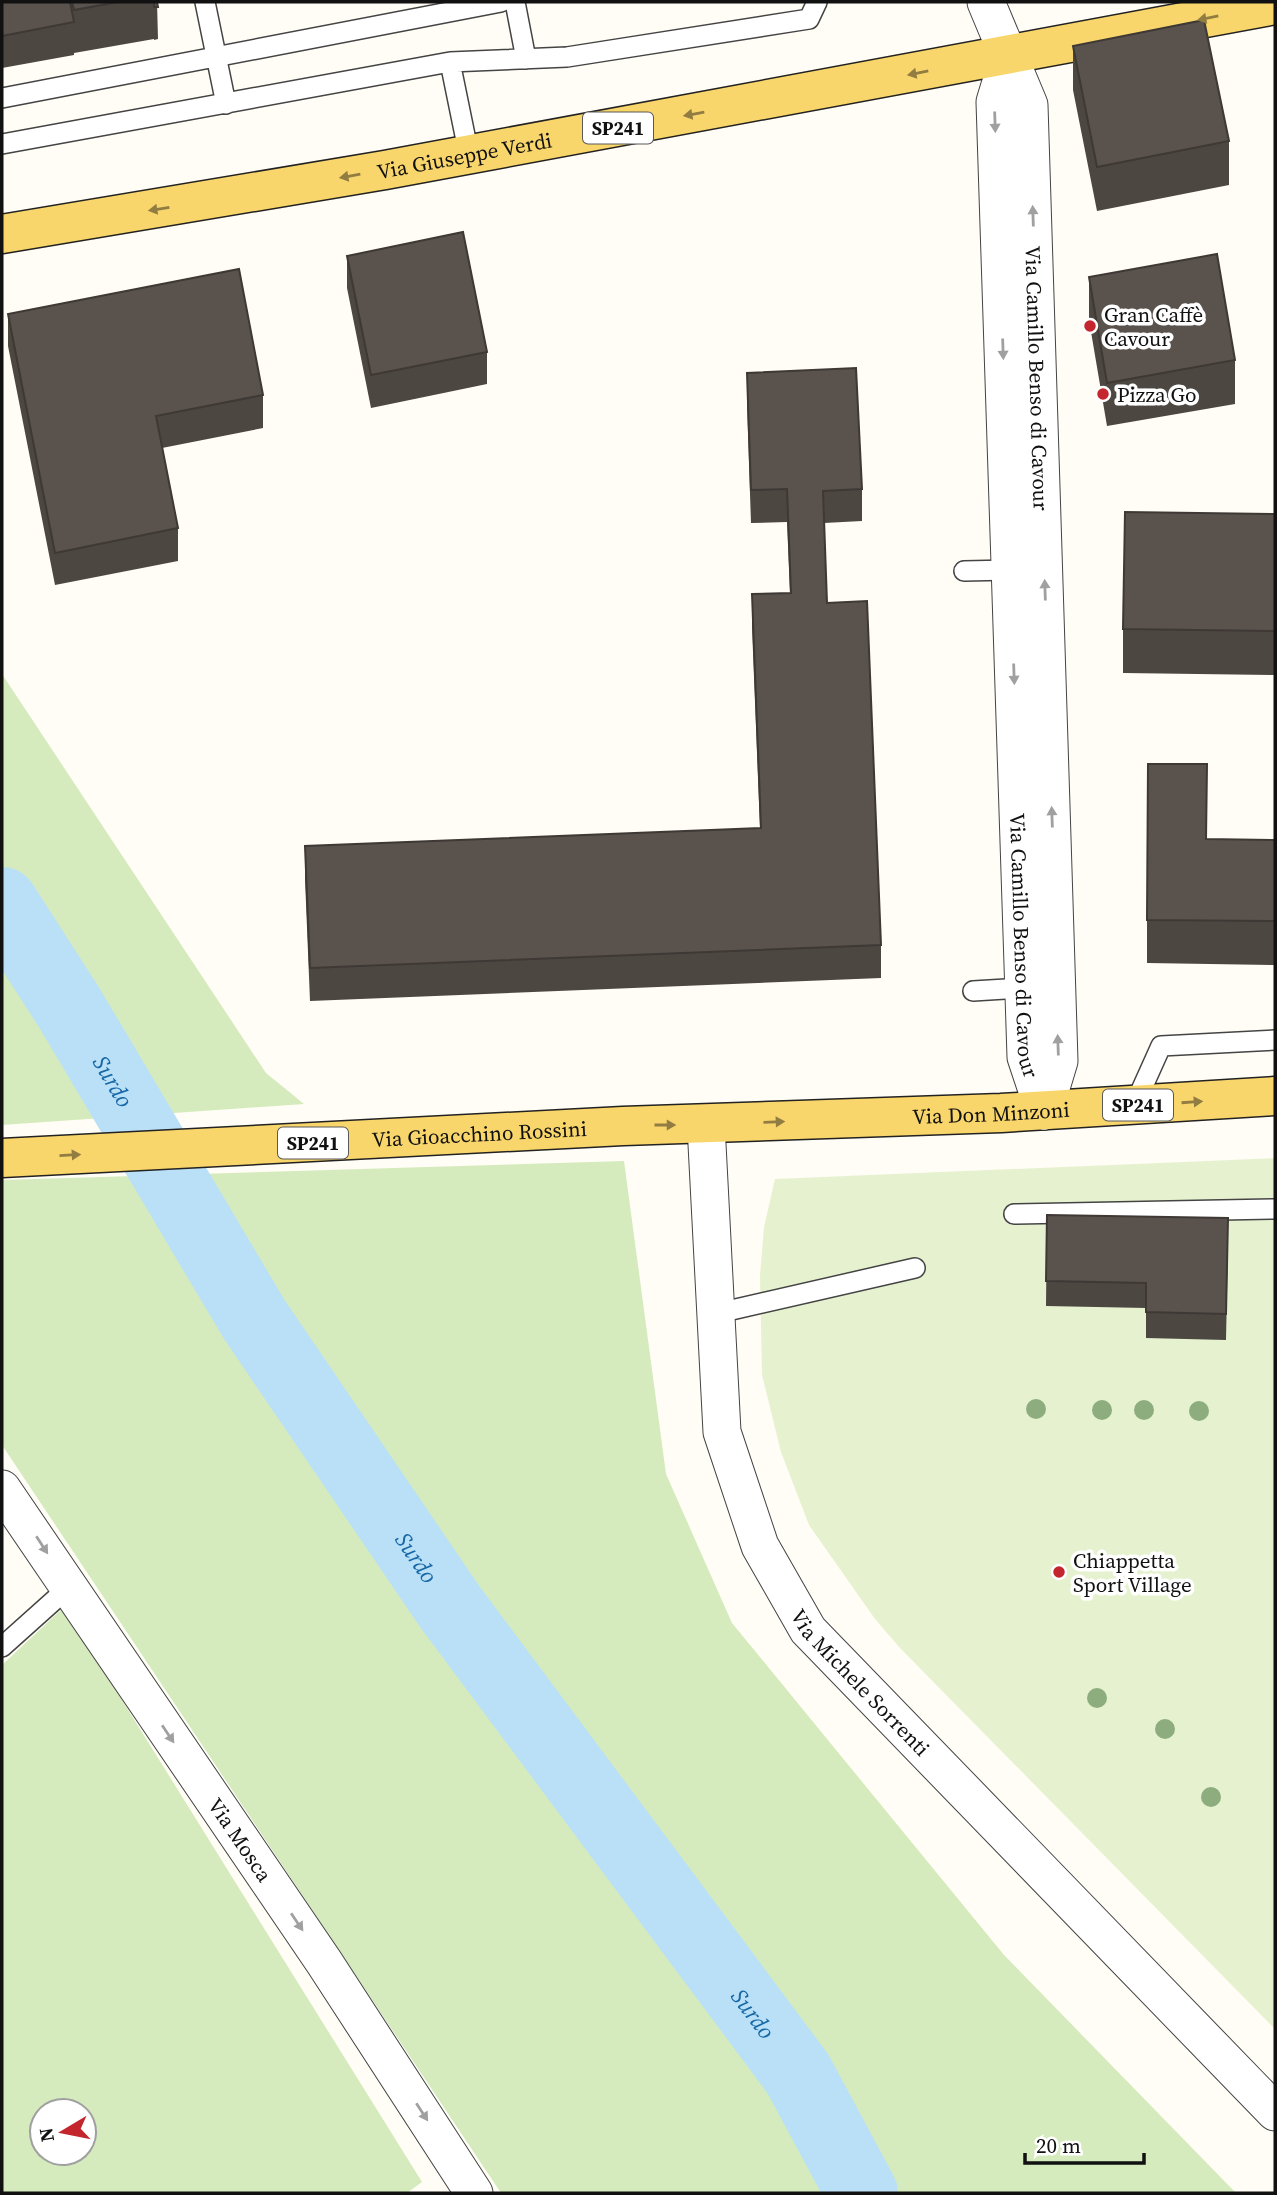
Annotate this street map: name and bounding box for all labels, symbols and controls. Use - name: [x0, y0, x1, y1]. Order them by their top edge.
- one-way arrow: [1197, 13, 1219, 24]
- one-way arrow: [907, 68, 929, 79]
- one-way arrow: [683, 109, 705, 120]
- one-way arrow: [990, 111, 1001, 133]
- road number: SP241: [583, 112, 653, 144]
- street label: Via Giuseppe Verdi: [375, 125, 554, 186]
- one-way arrow: [339, 171, 361, 182]
- one-way arrow: [148, 204, 170, 215]
- one-way arrow: [1028, 205, 1039, 227]
- street label: Via Camillo Benso di Cavour: [1019, 245, 1056, 511]
- place label: Gran Caffè Cavour: [1104, 300, 1203, 353]
- marker: Gran Caffè Cavour: [1082, 318, 1098, 334]
- one-way arrow: [997, 338, 1009, 360]
- place label: Pizza Go: [1117, 380, 1196, 409]
- marker: Pizza Go: [1095, 386, 1111, 402]
- one-way arrow: [1040, 579, 1051, 601]
- one-way arrow: [1008, 664, 1019, 686]
- one-way arrow: [1046, 806, 1057, 828]
- street label: Via Camillo Benso di Cavour: [1004, 813, 1046, 1082]
- one-way arrow: [1053, 1034, 1064, 1056]
- water label: Surdo: [85, 1049, 141, 1113]
- road number: SP241: [1103, 1090, 1173, 1120]
- street label: Via Don Minzoni: [912, 1094, 1070, 1131]
- one-way arrow: [1181, 1096, 1203, 1107]
- street label: Via Gioacchino Rossini: [371, 1113, 588, 1153]
- one-way arrow: [764, 1117, 786, 1128]
- one-way arrow: [654, 1120, 676, 1131]
- road number: SP241: [278, 1128, 348, 1158]
- one-way arrow: [59, 1149, 81, 1160]
- water label: Surdo: [388, 1526, 445, 1589]
- one-way arrow: [35, 1535, 48, 1554]
- place label: Chiappetta Sport Village: [1073, 1546, 1192, 1599]
- marker: Chiappetta Sport Village: [1051, 1564, 1067, 1580]
- street label: Via Michele Sorrenti: [784, 1603, 936, 1762]
- one-way arrow: [161, 1725, 175, 1743]
- street label: Via Mosca: [202, 1792, 280, 1887]
- one-way arrow: [290, 1912, 303, 1932]
- water label: Surdo: [724, 1982, 782, 2045]
- north arrow: [28, 2097, 98, 2167]
- one-way arrow: [415, 2102, 428, 2121]
- scale bar: [1025, 2122, 1144, 2166]
- text: N: [32, 2126, 60, 2144]
- text: 20 m: [1036, 2131, 1081, 2160]

